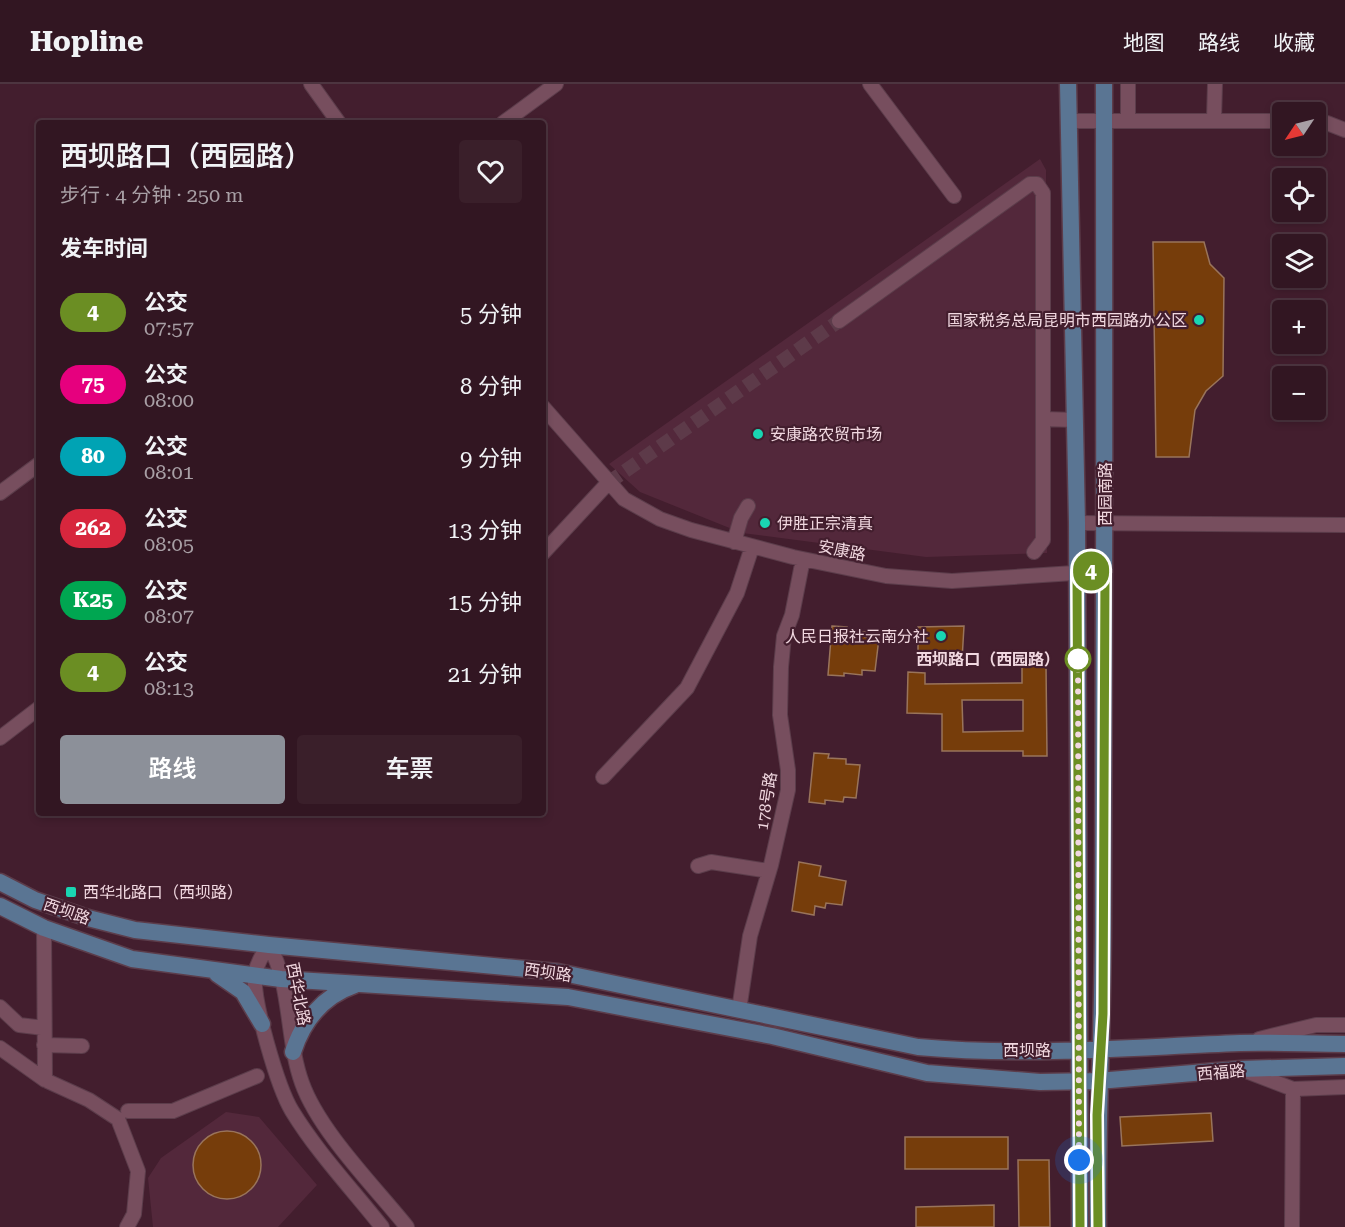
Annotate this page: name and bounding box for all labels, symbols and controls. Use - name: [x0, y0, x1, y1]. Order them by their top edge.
- text: Hopline: [30, 25, 144, 58]
- text: 地图: [1123, 31, 1165, 55]
- text: 路线: [1198, 31, 1240, 55]
- text: 收藏: [1273, 31, 1315, 55]
- north arrow: [1272, 102, 1326, 156]
- map controls: [1272, 102, 1326, 420]
- text: 西坝路口（西园路）: [60, 140, 312, 173]
- button: heart: [459, 140, 522, 203]
- button: locate: [1272, 168, 1326, 222]
- text: 步行 · 4 分钟 · 250 m: [60, 183, 244, 207]
- button: layers: [1272, 234, 1326, 288]
- text: 发车时间: [60, 236, 148, 261]
- text: 公交: [144, 290, 188, 315]
- text: 4: [87, 300, 99, 324]
- button: +: [1272, 300, 1326, 354]
- text: 5 分钟: [460, 302, 522, 327]
- place label: 国家税务总局昆明市西园路办公区: [947, 311, 1187, 330]
- marker: 国家税务总局昆明市西园路办公区: [1192, 313, 1206, 327]
- text: 07:57: [144, 316, 194, 340]
- text: 公交: [144, 362, 188, 387]
- button: −: [1272, 366, 1326, 420]
- text: 75: [81, 372, 105, 396]
- text: 8 分钟: [460, 374, 522, 399]
- text: 08:00: [144, 388, 194, 412]
- place label: 安康路农贸市场: [770, 425, 882, 444]
- marker: 安康路农贸市场: [751, 427, 765, 441]
- text: 公交: [144, 434, 188, 459]
- text: 80: [81, 444, 105, 468]
- text: 9 分钟: [460, 446, 522, 471]
- text: 08:01: [144, 460, 194, 484]
- street label: 西园南路: [1096, 462, 1115, 526]
- text: 公交: [144, 506, 188, 531]
- place label: 伊胜正宗清真: [777, 514, 873, 533]
- text: 262: [75, 516, 111, 540]
- marker: 伊胜正宗清真: [758, 516, 772, 530]
- text: 13 分钟: [448, 518, 522, 543]
- text: 08:05: [144, 532, 194, 556]
- street label: 安康路: [817, 537, 867, 564]
- line badge: 4: [1072, 552, 1110, 590]
- text: 4: [1085, 559, 1097, 583]
- text: 公交: [144, 578, 188, 603]
- text: K25: [73, 588, 113, 612]
- text: 15 分钟: [448, 590, 522, 615]
- text: 08:07: [144, 604, 194, 628]
- place label: 人民日报社云南分社: [785, 627, 929, 646]
- marker: 人民日报社云南分社: [934, 629, 948, 643]
- marker: 西坝路口（西园路）: [1065, 646, 1091, 672]
- text: 公交: [144, 650, 188, 675]
- place label: 西坝路口（西园路）: [916, 650, 1060, 669]
- text: 4: [87, 660, 99, 684]
- text: 21 分钟: [448, 662, 522, 687]
- text: 08:13: [144, 676, 194, 700]
- button: 路线: [60, 735, 285, 804]
- button: 车票: [297, 735, 522, 804]
- street label: 178号路: [753, 771, 780, 832]
- place label: 西华北路口（西坝路）: [83, 883, 243, 902]
- marker: 西华北路口（西坝路）: [64, 885, 78, 899]
- street label: 西坝路: [41, 895, 93, 928]
- street label: 西坝路: [523, 960, 573, 985]
- street label: 西华北路: [283, 961, 314, 1027]
- street label: 西坝路: [1003, 1041, 1051, 1060]
- street label: 西福路: [1196, 1061, 1246, 1084]
- your location: [1064, 1145, 1094, 1175]

